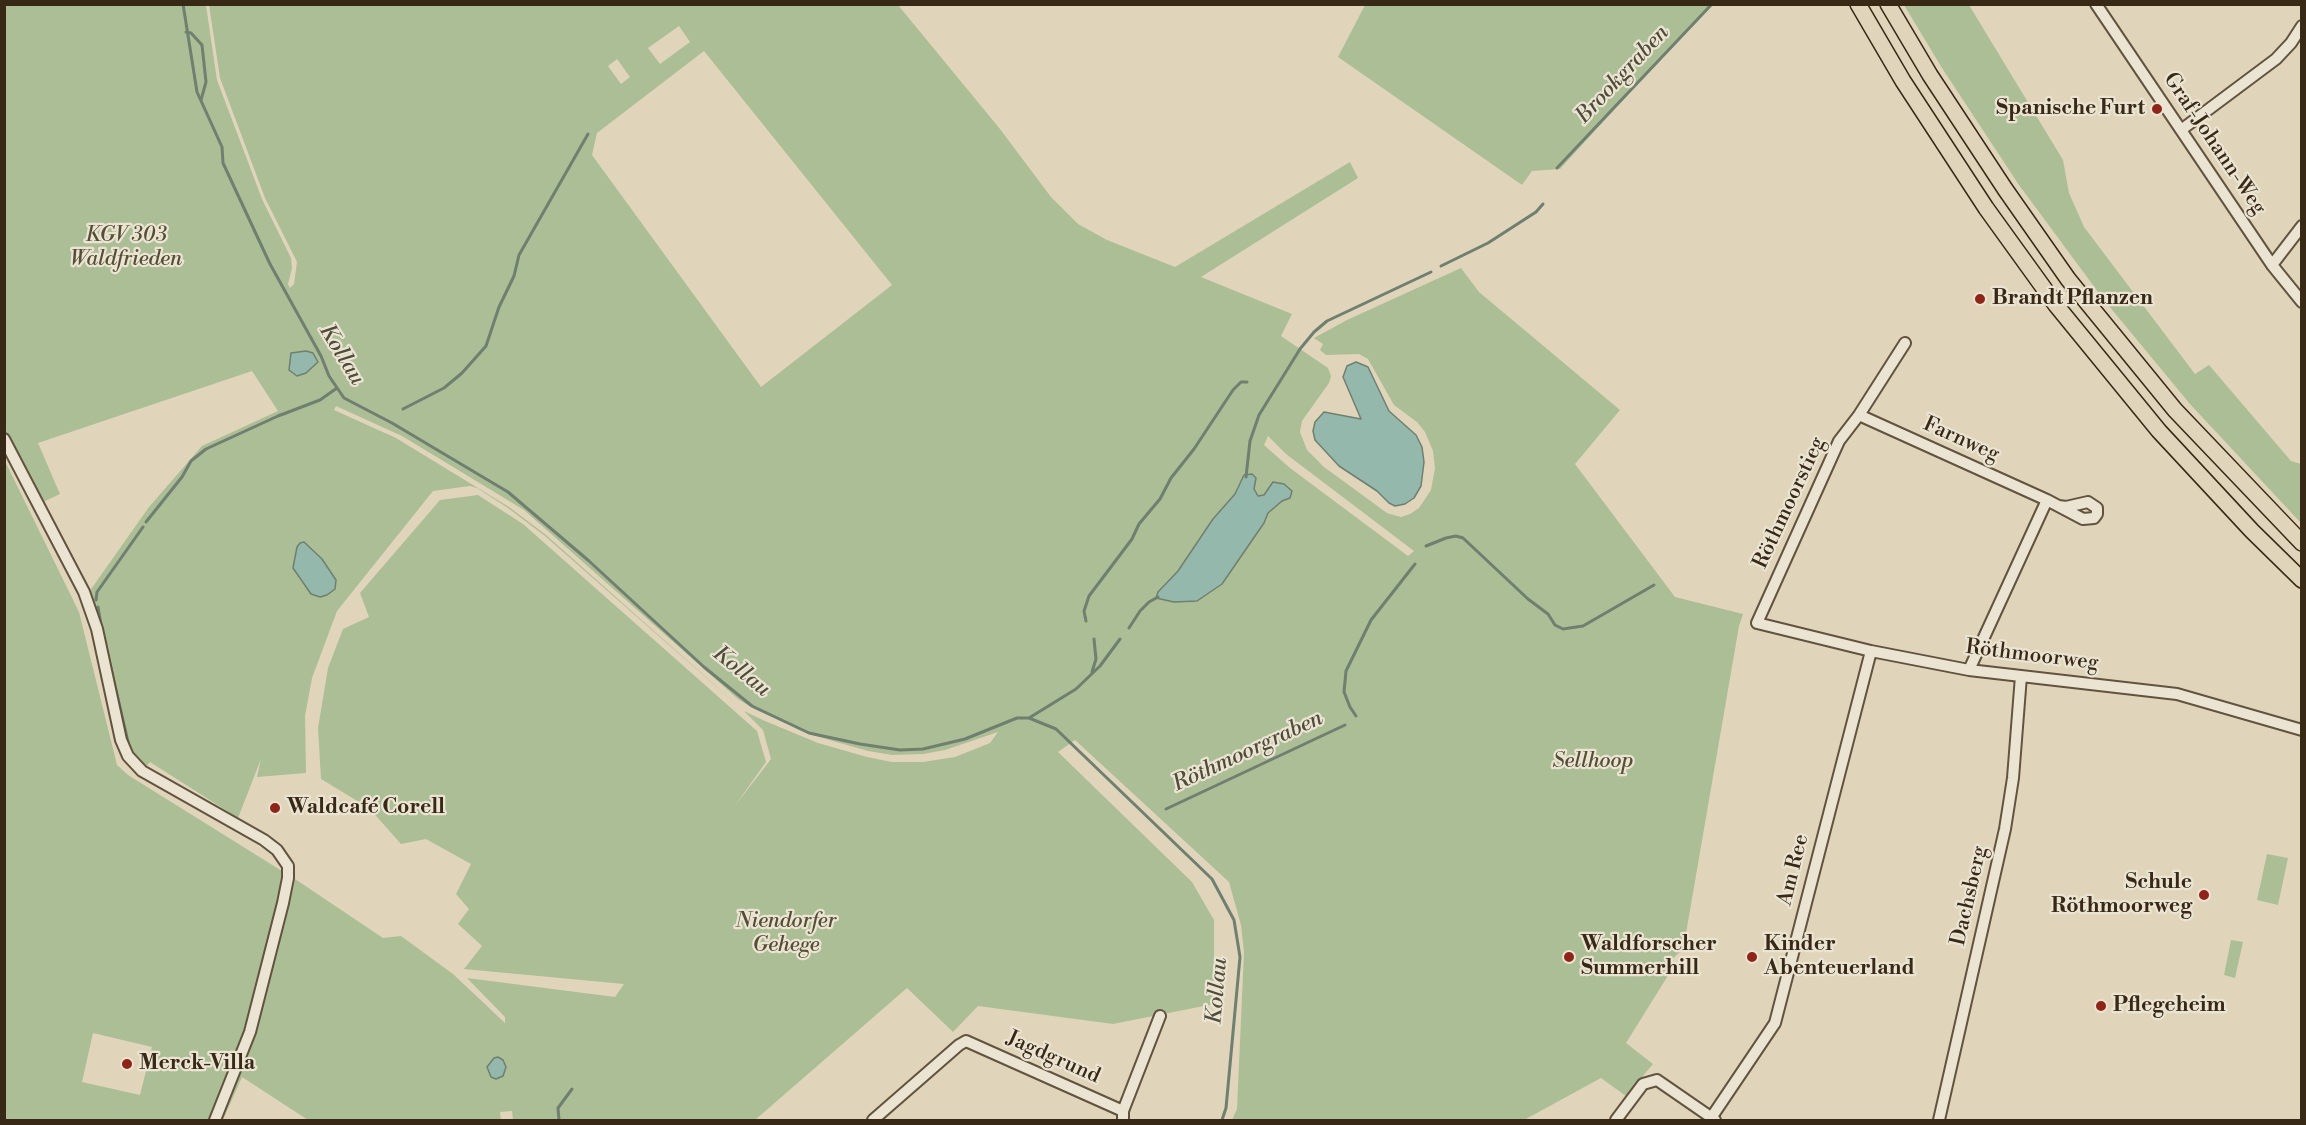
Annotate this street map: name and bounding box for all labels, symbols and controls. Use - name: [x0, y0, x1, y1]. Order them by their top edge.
- water label: Brookgraben: [1571, 20, 1675, 130]
- street label: Graf-Johann-Weg: [2157, 68, 2271, 220]
- place label: Spanische Furt: [1996, 96, 2145, 122]
- marker: Spanische Furt: [2150, 102, 2164, 116]
- park label: KGV 303 Waldfrieden: [70, 223, 182, 273]
- place label: Brandt Pflanzen: [1992, 286, 2153, 312]
- marker: Brandt Pflanzen: [1973, 292, 1987, 306]
- water label: Kollau: [313, 320, 369, 390]
- street label: Farnweg: [1919, 412, 2003, 468]
- street label: Röthmoorstieg: [1748, 433, 1832, 573]
- street label: Röthmoorweg: [1964, 635, 2100, 677]
- water label: Kollau: [707, 641, 775, 703]
- water label: Röthmoorgraben: [1169, 706, 1327, 798]
- park label: Sellhoop: [1552, 749, 1634, 775]
- place label: Waldcafé Corell: [287, 795, 445, 821]
- marker: Waldcafé Corell: [268, 801, 282, 815]
- street label: Am Ree: [1773, 832, 1815, 908]
- street label: Dachsberg: [1946, 844, 1994, 948]
- place label: Schule Röthmoorweg: [2051, 870, 2192, 920]
- marker: Schule Röthmoorweg: [2197, 888, 2211, 902]
- park label: Niendorfer Gehege: [736, 909, 836, 959]
- place label: Waldforscher Summerhill: [1581, 932, 1717, 982]
- place label: Kinder Abenteuerland: [1764, 932, 1915, 982]
- marker: Waldforscher Summerhill: [1562, 950, 1576, 964]
- marker: Kinder Abenteuerland: [1745, 950, 1759, 964]
- water label: Kollau: [1202, 957, 1234, 1025]
- place label: Pflegeheim: [2113, 993, 2226, 1019]
- marker: Pflegeheim: [2094, 999, 2108, 1013]
- street label: Jagdgrund: [1002, 1026, 1104, 1090]
- place label: Merck-Villa: [139, 1051, 255, 1077]
- marker: Merck-Villa: [120, 1057, 134, 1071]

